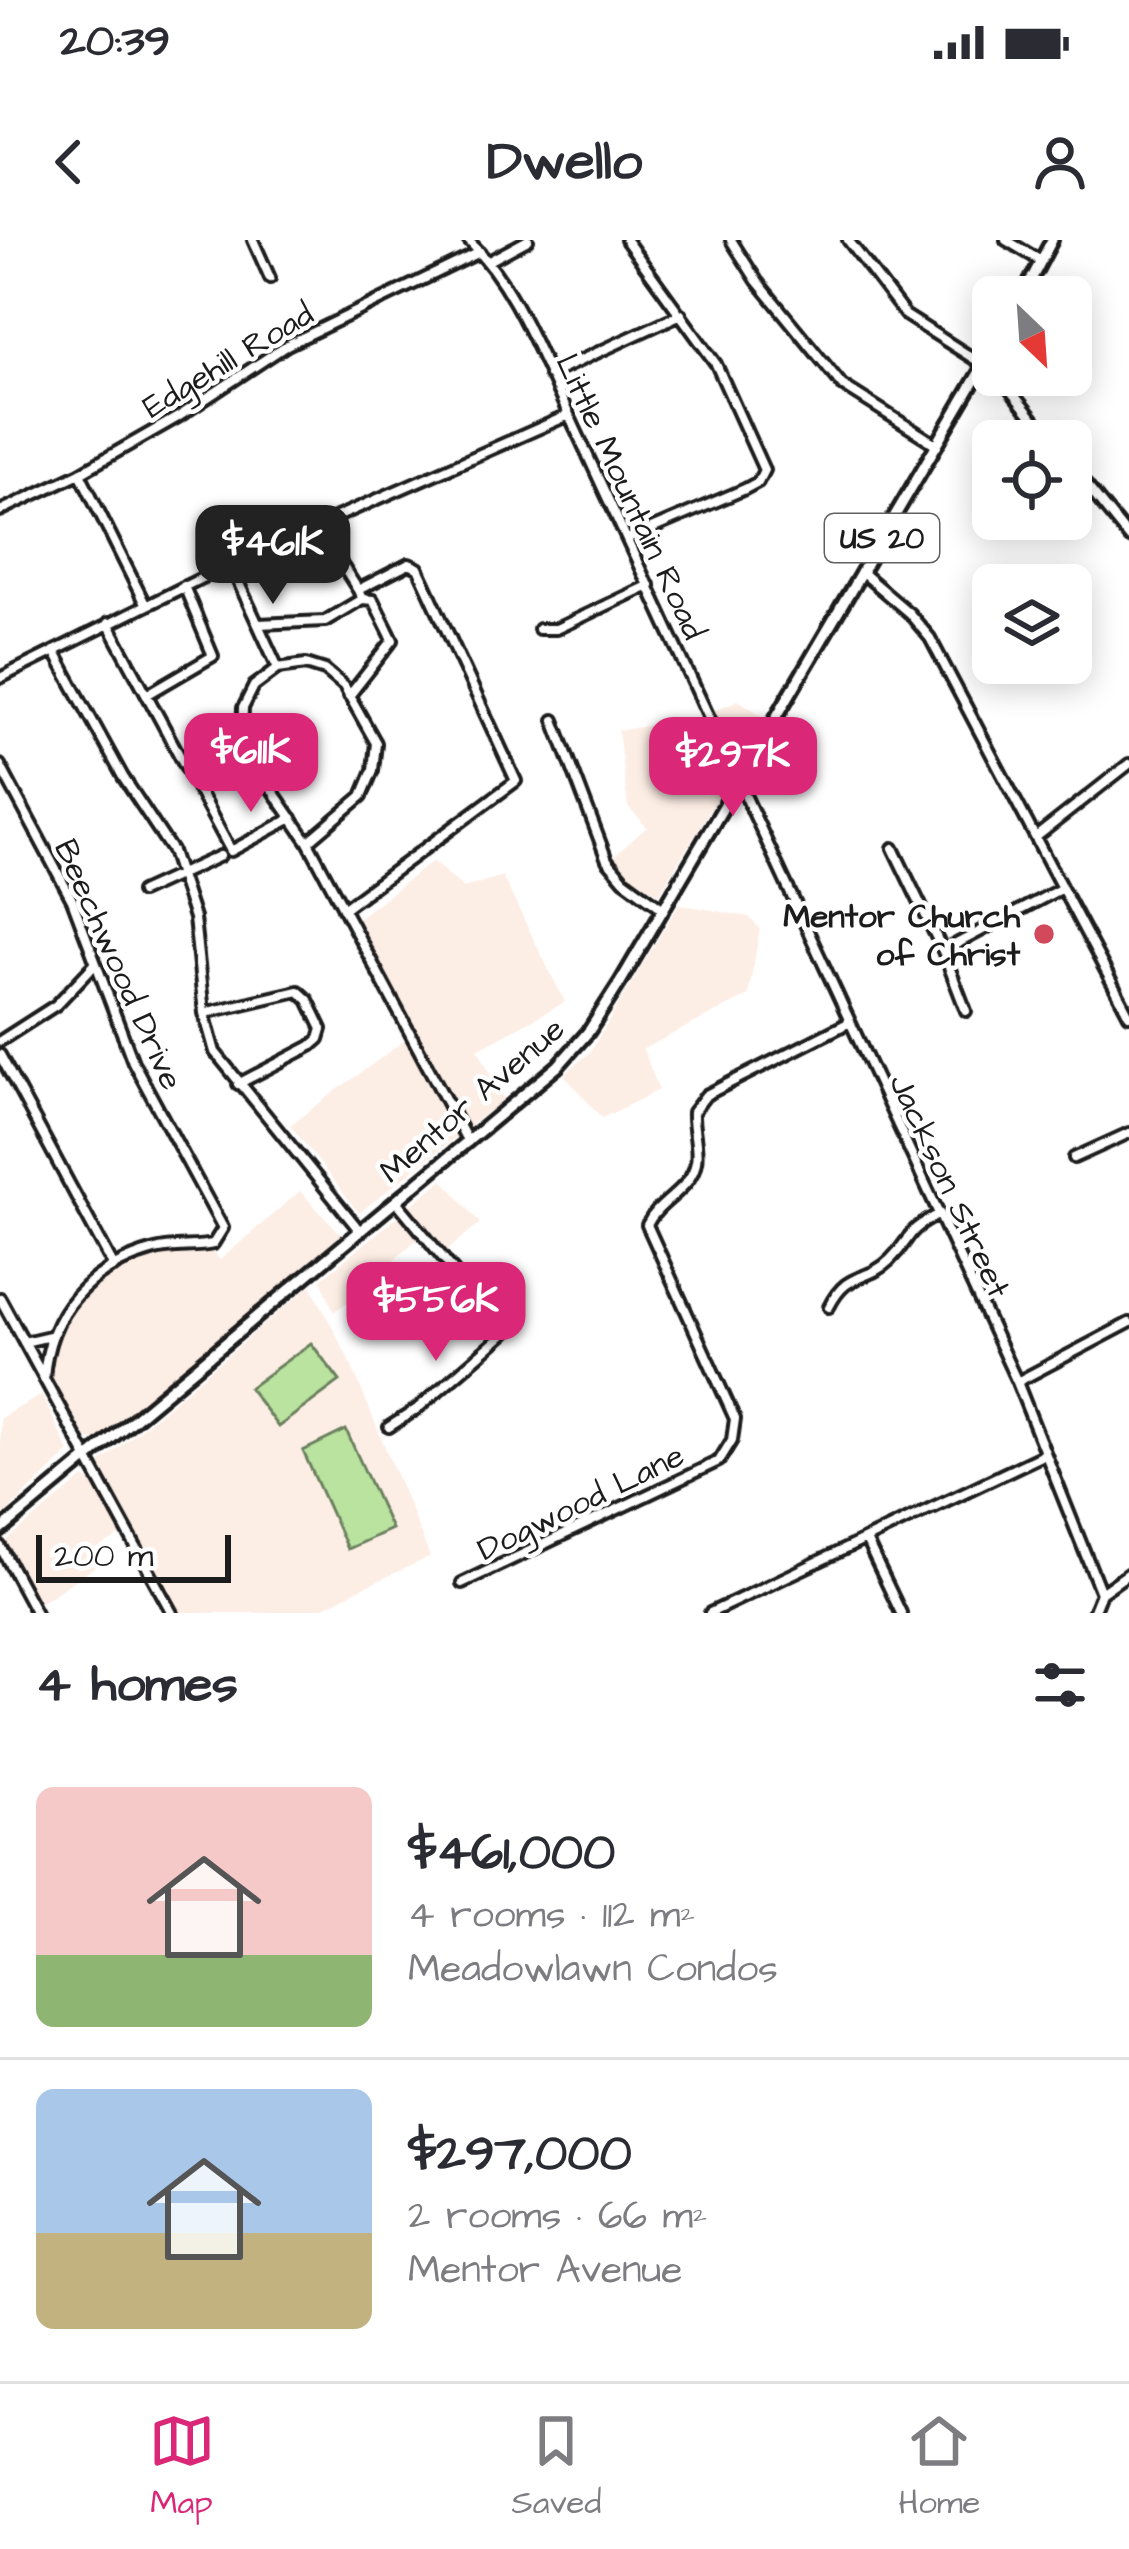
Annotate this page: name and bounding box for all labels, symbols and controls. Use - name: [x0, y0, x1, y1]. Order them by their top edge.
- text: 20:39: [60, 11, 170, 73]
- text: Dwello: [487, 125, 642, 200]
- icon: back: [36, 129, 102, 195]
- icon: person: [1027, 129, 1093, 195]
- north arrow: [972, 276, 1092, 396]
- map controls: [972, 276, 1092, 684]
- street label: Edgehill Road: [134, 292, 323, 432]
- street label: Little Mountain Road: [544, 346, 717, 647]
- button: locate: [972, 420, 1092, 540]
- pin: $461K: [189, 505, 357, 607]
- road number: US 20: [825, 514, 939, 562]
- text: $461K: [222, 517, 324, 571]
- button: layers: [972, 564, 1092, 684]
- pin: $611K: [167, 713, 335, 815]
- pin: $297K: [649, 717, 817, 819]
- text: $611K: [211, 725, 291, 779]
- text: $297K: [676, 729, 790, 783]
- street label: Beechwood Drive: [42, 832, 194, 1097]
- place label: Mentor Church of Christ: [783, 894, 1021, 978]
- marker: Mentor Church of Christ: [1031, 921, 1057, 947]
- street label: Mentor Avenue: [370, 1007, 575, 1194]
- street label: Jackson Street: [877, 1066, 1021, 1305]
- pin: $556K: [352, 1262, 520, 1364]
- text: $556K: [374, 1274, 499, 1328]
- street label: Dogwood Lane: [470, 1433, 693, 1575]
- scale bar: [36, 1529, 231, 1582]
- text: 200 m: [54, 1533, 153, 1579]
- text: 4 homes: [36, 1650, 238, 1721]
- icon: filters: [1027, 1652, 1093, 1718]
- text: $461,000: [408, 1818, 615, 1889]
- icon: home: [132, 1835, 276, 1979]
- text: 4 rooms · 112 m²: [408, 1889, 695, 1943]
- text: Meadowlawn Condos: [408, 1943, 778, 1997]
- text: $297,000: [408, 2119, 632, 2190]
- icon: home: [132, 2137, 276, 2281]
- text: 2 rooms · 66 m²: [408, 2190, 707, 2244]
- text: Mentor Avenue: [408, 2244, 682, 2298]
- tab: Map: [149, 2408, 215, 2526]
- tab: Saved: [512, 2408, 601, 2526]
- tab: Home: [898, 2408, 980, 2526]

